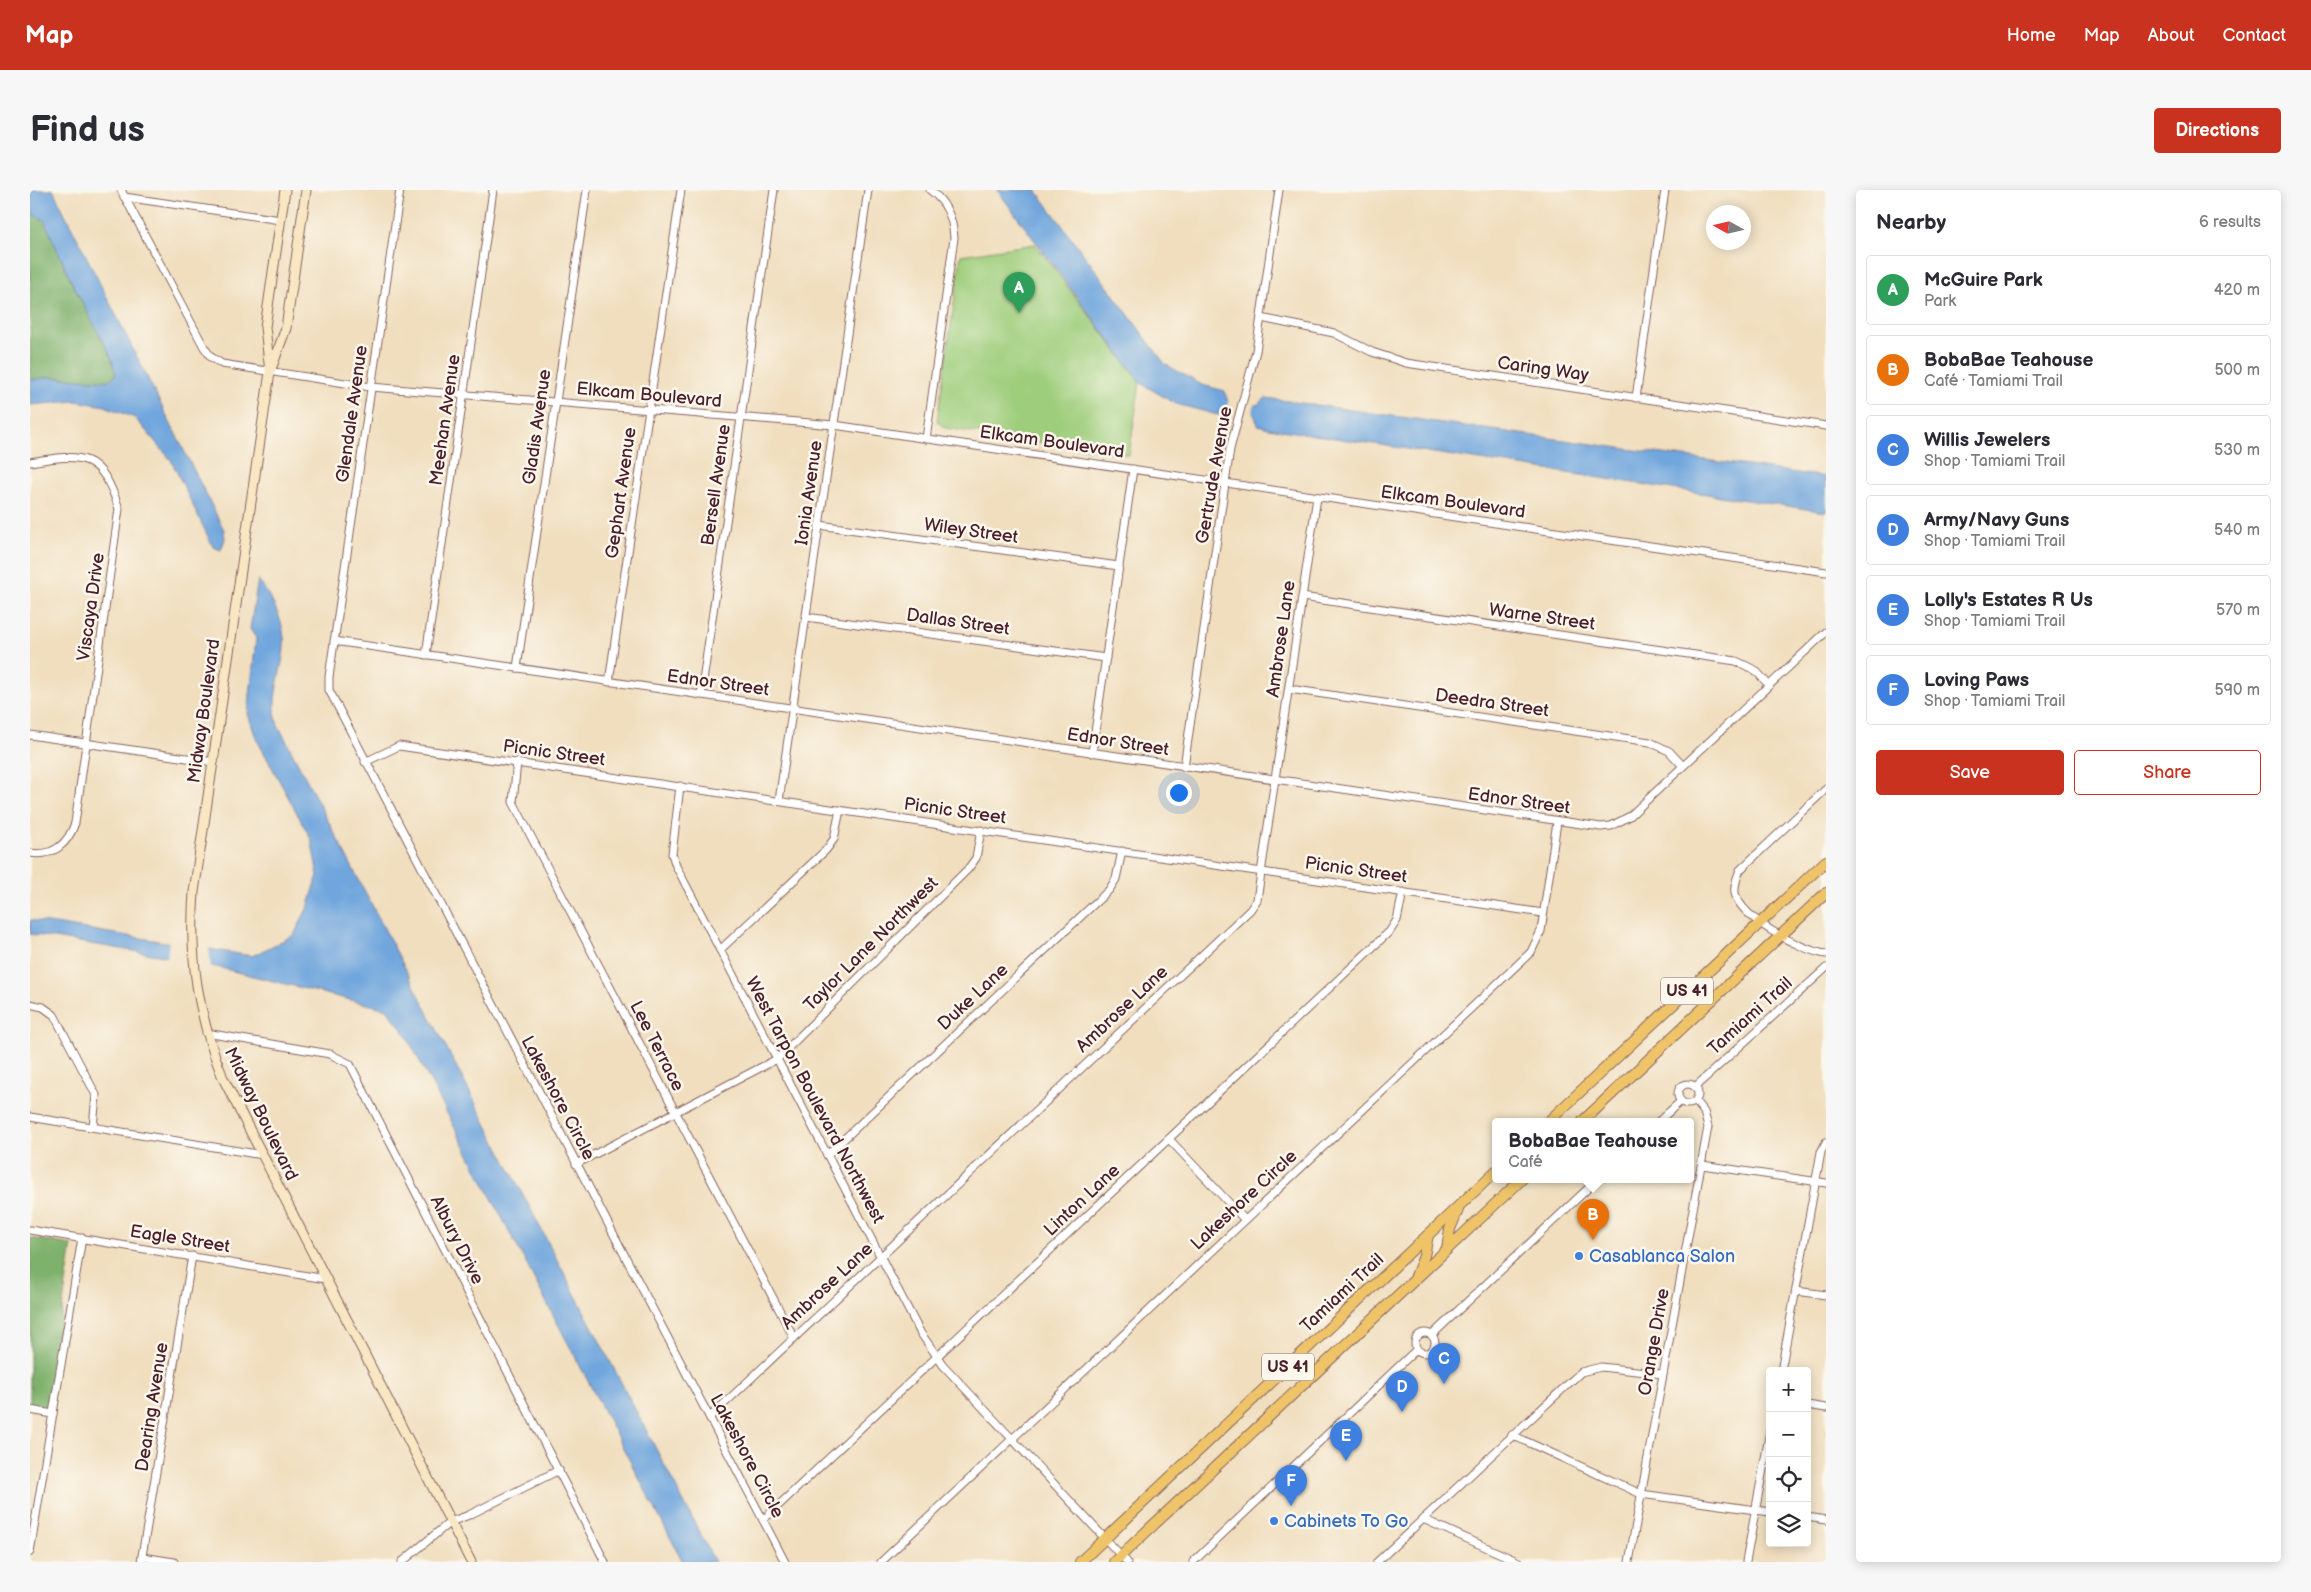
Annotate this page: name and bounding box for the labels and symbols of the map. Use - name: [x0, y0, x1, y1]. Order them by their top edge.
- north arrow: [1706, 205, 1751, 250]
- pin: A: [1003, 272, 1035, 313]
- street label: Glendale Avenue: [332, 344, 372, 484]
- street label: Caring Way: [1496, 352, 1591, 386]
- street label: Meehan Avenue: [425, 353, 465, 487]
- street label: Gladis Avenue: [519, 368, 556, 486]
- street label: Elkcam Boulevard: [575, 378, 723, 412]
- street label: Gertrude Avenue: [1192, 404, 1236, 545]
- street label: Elkcam Boulevard: [978, 421, 1126, 463]
- street label: Bersell Avenue: [697, 423, 735, 547]
- street label: Gephart Avenue: [601, 426, 641, 560]
- street label: Ionia Avenue: [791, 439, 827, 547]
- street label: Elkcam Boulevard: [1379, 481, 1527, 523]
- street label: Wiley Street: [922, 514, 1020, 548]
- street label: Viscaya Drive: [73, 551, 109, 662]
- street label: Ambrose Lane: [1262, 579, 1300, 699]
- street label: Warne Street: [1488, 599, 1597, 635]
- street label: Dallas Street: [905, 604, 1011, 640]
- street label: Midway Boulevard: [183, 638, 225, 784]
- street label: Ednor Street: [666, 665, 771, 701]
- street label: Deedra Street: [1434, 685, 1551, 721]
- street label: Ednor Street: [1065, 724, 1171, 760]
- street label: Picnic Street: [502, 735, 607, 771]
- your location: [1166, 780, 1192, 806]
- street label: Ednor Street: [1467, 783, 1572, 819]
- street label: Picnic Street: [903, 793, 1008, 829]
- street label: Picnic Street: [1304, 852, 1409, 888]
- street label: Taylor Lane Northwest: [799, 872, 943, 1016]
- street label: Duke Lane: [934, 959, 1013, 1035]
- street label: Ambrose Lane: [1072, 961, 1172, 1057]
- street label: West Tarpon Boulevard Northwest: [741, 973, 889, 1227]
- street label: Tamiami Trail: [1703, 973, 1797, 1059]
- road number: US 41: [1661, 978, 1713, 1004]
- street label: Lee Terrace: [625, 998, 689, 1095]
- street label: Lakeshore Circle: [517, 1032, 600, 1164]
- street label: Midway Boulevard: [220, 1044, 302, 1184]
- street label: Lakeshore Circle: [1187, 1145, 1302, 1254]
- street label: Linton Lane: [1040, 1159, 1124, 1240]
- street label: Albury Drive: [426, 1192, 488, 1288]
- pin: B: [1577, 1199, 1609, 1240]
- street label: Eagle Street: [129, 1221, 232, 1257]
- street label: Ambrose Lane: [777, 1238, 877, 1334]
- place label: Casablanca Salon: [1589, 1246, 1735, 1267]
- street label: Tamiami Trail: [1296, 1249, 1388, 1337]
- marker: Casablanca Salon: [1573, 1250, 1585, 1262]
- street label: Orange Drive: [1634, 1286, 1674, 1397]
- street label: Dearing Avenue: [131, 1341, 173, 1473]
- pin: C: [1428, 1343, 1460, 1384]
- road number: US 41: [1262, 1354, 1314, 1380]
- pin: D: [1386, 1371, 1418, 1412]
- street label: Lakeshore Circle: [706, 1390, 789, 1522]
- pin: E: [1330, 1420, 1362, 1461]
- pin: F: [1275, 1465, 1307, 1506]
- place label: Cabinets To Go: [1284, 1511, 1408, 1532]
- marker: Cabinets To Go: [1268, 1515, 1280, 1527]

